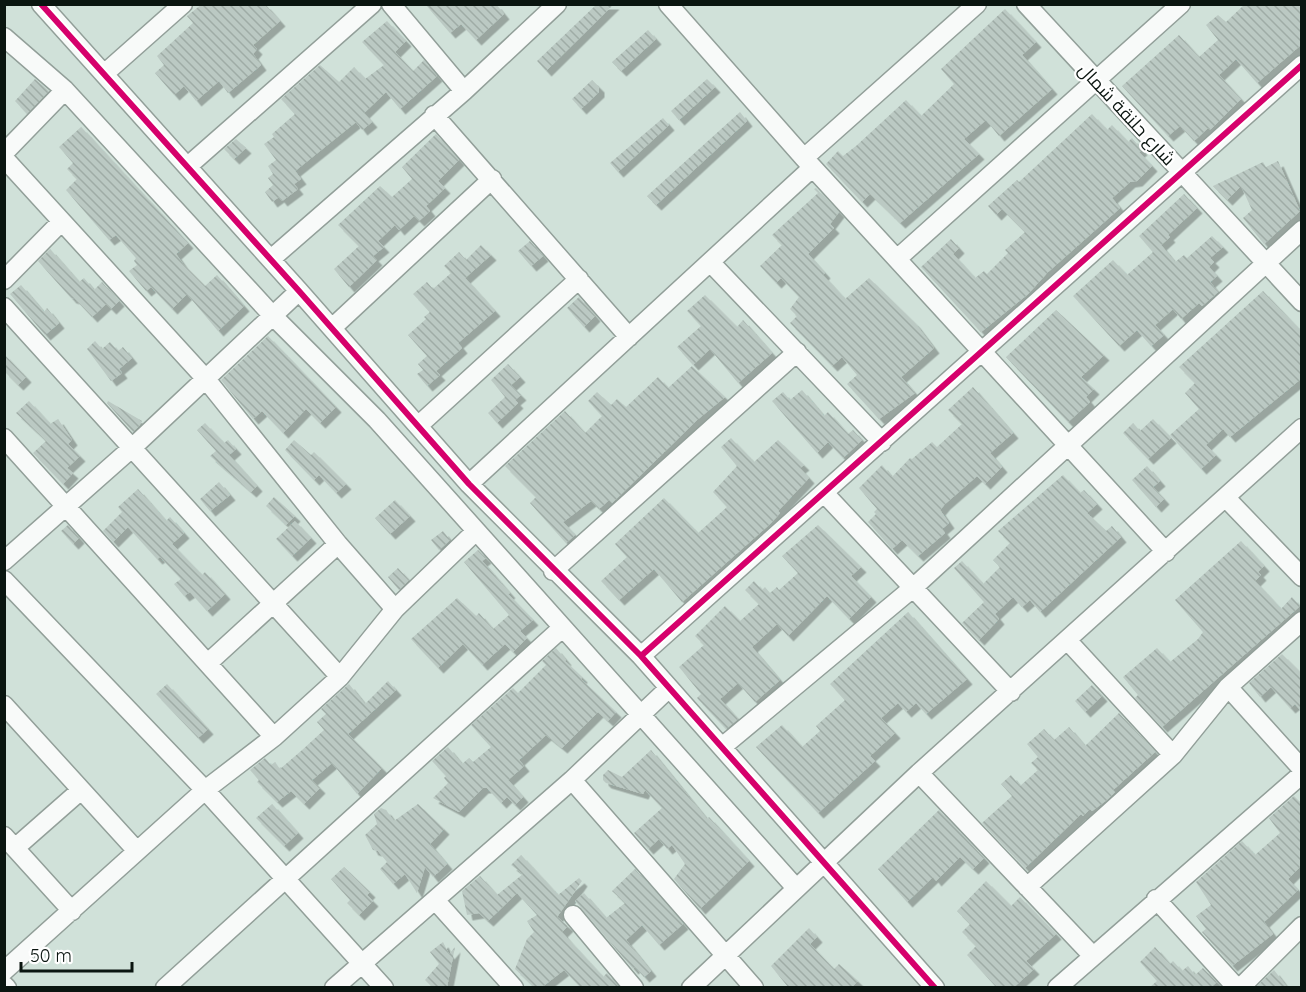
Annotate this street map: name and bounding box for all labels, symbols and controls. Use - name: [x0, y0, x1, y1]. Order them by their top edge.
- street label: شارع حلنقة شمال: [1073, 58, 1180, 171]
- scale bar: [21, 935, 132, 973]
- text: 50 m: [30, 944, 72, 967]

